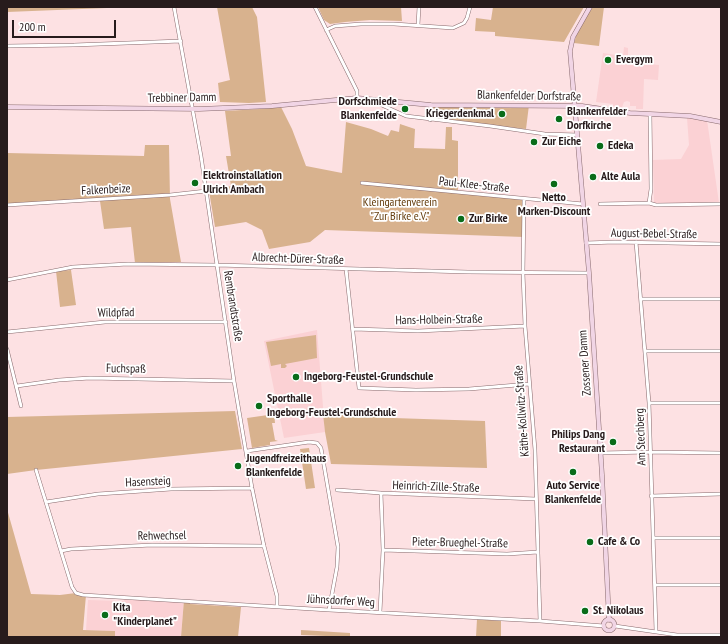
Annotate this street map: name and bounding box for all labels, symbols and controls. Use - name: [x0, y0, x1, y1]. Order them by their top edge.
- scale bar: [14, 12, 118, 38]
- text: 200 m: [19, 19, 46, 34]
- place label: Evergym: [616, 53, 653, 67]
- marker: Evergym: [603, 55, 613, 65]
- street label: Blankenfelder Dorfstraße: [477, 88, 581, 104]
- street label: Trebbiner Damm: [148, 90, 216, 106]
- place label: Dorfschmiede Blankenfelde: [338, 95, 397, 123]
- marker: Dorfschmiede Blankenfelde: [400, 104, 410, 114]
- place label: Blankenfelder Dorfkirche: [567, 105, 627, 133]
- place label: Kriegerdenkmal: [426, 107, 494, 121]
- marker: Kriegerdenkmal: [497, 109, 507, 119]
- marker: Blankenfelder Dorfkirche: [554, 114, 564, 124]
- place label: Zur Eiche: [542, 135, 581, 149]
- marker: Zur Eiche: [529, 137, 539, 147]
- place label: Edeka: [608, 139, 634, 153]
- marker: Edeka: [595, 141, 605, 151]
- place label: Elektroinstallation Ulrich Ambach: [203, 169, 282, 197]
- place label: Alte Aula: [601, 170, 640, 184]
- marker: Alte Aula: [588, 172, 598, 182]
- street label: Paul-Klee-Straße: [438, 174, 510, 196]
- marker: Elektroinstallation Ulrich Ambach: [190, 178, 200, 188]
- marker: Netto Marken-Discount: [549, 179, 559, 189]
- street label: Falkenbeize: [81, 182, 131, 198]
- place label: Netto Marken-Discount: [518, 191, 590, 219]
- park label: Kleingartenverein "Zur Birke e.V.": [363, 196, 437, 224]
- place label: Zur Birke: [469, 212, 508, 226]
- marker: Zur Birke: [456, 214, 466, 224]
- street label: August-Bebel-Straße: [611, 226, 697, 242]
- street label: Albrecht-Dürer-Straße: [252, 250, 344, 268]
- street label: Rembrandtstraße: [220, 270, 246, 342]
- street label: Wildpfad: [97, 305, 135, 321]
- street label: Hans-Holbein-Straße: [395, 312, 483, 328]
- street label: Zossener Damm: [576, 330, 594, 396]
- street label: Fuchspaß: [106, 361, 146, 377]
- street label: Käthe-Kollwitz-Straße: [512, 365, 532, 457]
- place label: Ingeborg-Feustel-Grundschule: [304, 370, 433, 384]
- marker: Ingeborg-Feustel-Grundschule: [291, 372, 301, 382]
- place label: Sporthalle Ingeborg-Feustel-Grundschule: [267, 392, 396, 420]
- marker: Sporthalle Ingeborg-Feustel-Grundschule: [254, 401, 264, 411]
- street label: Am Stechberg: [633, 408, 649, 466]
- place label: Philips Dang Restaurant: [551, 428, 605, 456]
- marker: Philips Dang Restaurant: [608, 437, 618, 447]
- place label: Jugendfreizeithaus Blankenfelde: [246, 452, 326, 480]
- marker: Jugendfreizeithaus Blankenfelde: [233, 461, 243, 471]
- marker: Auto Service Blankenfelde: [568, 467, 578, 477]
- street label: Hasensteig: [125, 474, 171, 490]
- street label: Heinrich-Zille-Straße: [392, 478, 480, 496]
- place label: Auto Service Blankenfelde: [545, 479, 601, 507]
- street label: Rehwechsel: [138, 528, 186, 544]
- street label: Pieter-Brueghel-Straße: [412, 535, 508, 551]
- place label: Cafe & Co: [598, 535, 640, 549]
- marker: Cafe & Co: [585, 537, 595, 547]
- street label: Jühnsdorfer Weg: [307, 592, 375, 610]
- place label: Kita "Kinderplanet": [113, 601, 177, 629]
- place label: St. Nikolaus: [593, 604, 644, 618]
- marker: St. Nikolaus: [580, 606, 590, 616]
- marker: Kita "Kinderplanet": [100, 610, 110, 620]

